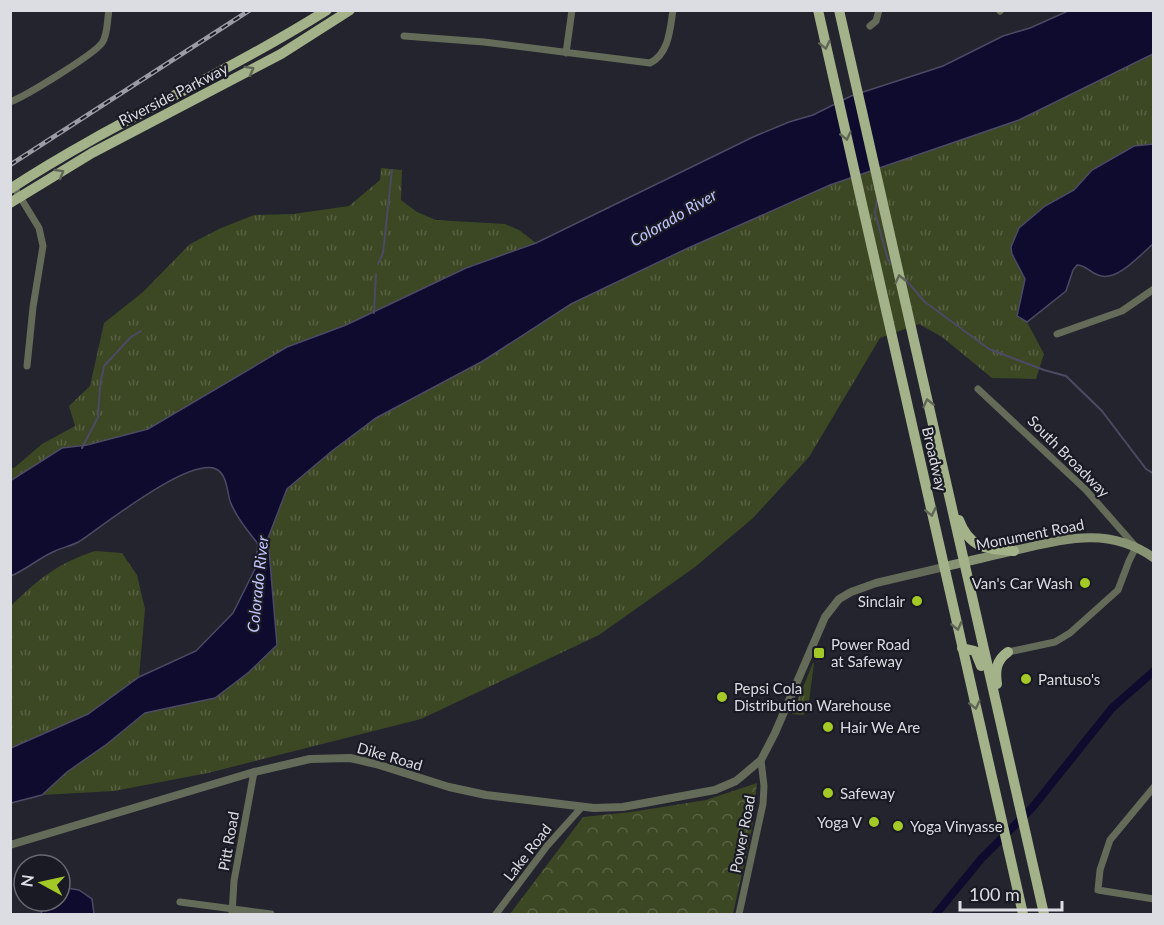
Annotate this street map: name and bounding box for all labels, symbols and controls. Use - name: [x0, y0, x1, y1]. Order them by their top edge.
- one-way arrow: [818, 40, 831, 50]
- street label: Riverside Parkway: [115, 59, 231, 129]
- one-way arrow: [244, 66, 255, 77]
- one-way arrow: [839, 131, 852, 141]
- one-way arrow: [54, 168, 64, 180]
- water label: Colorado River: [626, 184, 720, 250]
- one-way arrow: [894, 275, 907, 285]
- one-way arrow: [922, 398, 935, 408]
- street label: South Broadway: [1024, 411, 1114, 501]
- street label: Broadway: [919, 425, 951, 493]
- one-way arrow: [924, 507, 937, 517]
- street label: Monument Road: [974, 515, 1086, 553]
- water label: Colorado River: [242, 534, 272, 633]
- place label: Van's Car Wash: [972, 574, 1073, 592]
- marker: Van's Car Wash: [1078, 576, 1092, 590]
- place label: Sinclair: [858, 592, 906, 610]
- marker: Sinclair: [910, 594, 924, 608]
- one-way arrow: [950, 620, 963, 630]
- place label: Power Road at Safeway: [831, 635, 910, 670]
- marker: Power Road at Safeway: [812, 646, 826, 660]
- place label: Pantuso's: [1038, 670, 1100, 688]
- marker: Pantuso's: [1019, 672, 1033, 686]
- place label: Pepsi Cola Distribution Warehouse: [734, 679, 891, 714]
- marker: Pepsi Cola Distribution Warehouse: [715, 690, 729, 704]
- one-way arrow: [968, 700, 981, 710]
- place label: Hair We Are: [840, 718, 920, 736]
- marker: Hair We Are: [821, 720, 835, 734]
- street label: Dike Road: [355, 738, 425, 774]
- place label: Safeway: [840, 784, 895, 802]
- marker: Safeway: [821, 786, 835, 800]
- street label: Power Road: [726, 794, 758, 874]
- street label: Pitt Road: [214, 810, 242, 872]
- place label: Yoga V: [817, 813, 863, 831]
- marker: Yoga V: [867, 815, 881, 829]
- place label: Yoga Vinyasse: [910, 817, 1003, 835]
- marker: Yoga Vinyasse: [891, 819, 905, 833]
- street label: Lake Road: [499, 820, 555, 884]
- north arrow: [12, 853, 72, 913]
- text: N: [16, 873, 37, 888]
- scale bar: [960, 874, 1062, 912]
- text: 100 m: [969, 883, 1020, 905]

